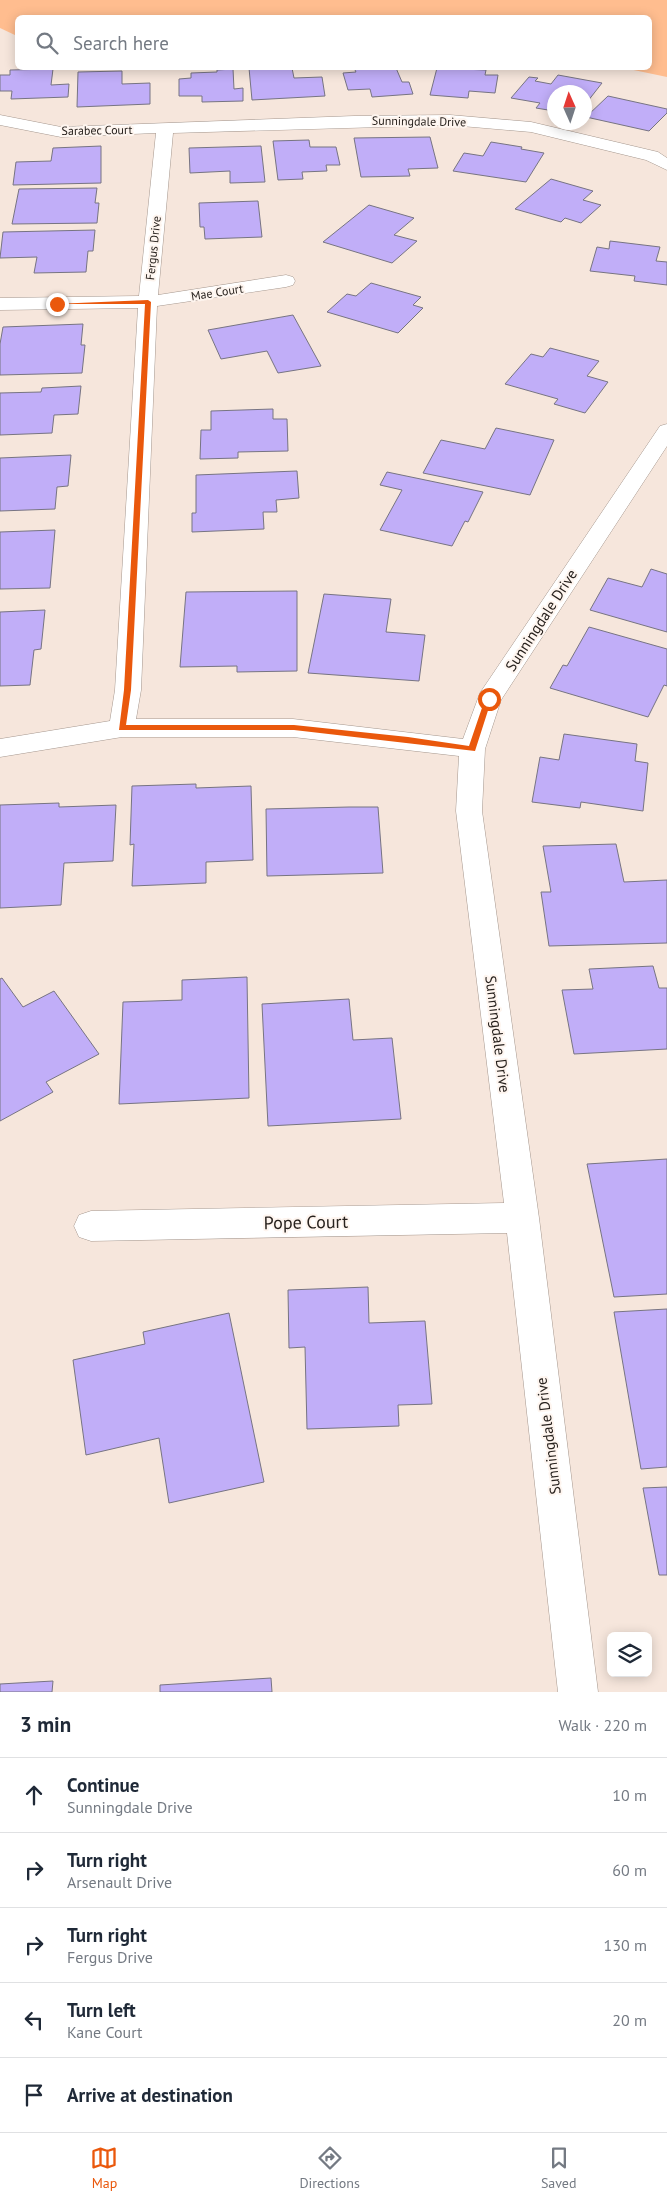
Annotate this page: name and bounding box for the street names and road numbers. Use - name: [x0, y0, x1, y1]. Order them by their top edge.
- street label: Sunningdale Drive: [372, 113, 466, 129]
- street label: Sarabec Court: [61, 122, 133, 138]
- street label: Fergus Drive: [142, 215, 164, 281]
- street label: Mae Court: [190, 280, 244, 304]
- street label: Sunningdale Drive: [501, 565, 581, 675]
- street label: Sunningdale Drive: [481, 974, 515, 1094]
- street label: Pope Court: [264, 1210, 348, 1234]
- street label: Sunningdale Drive: [531, 1376, 565, 1496]

